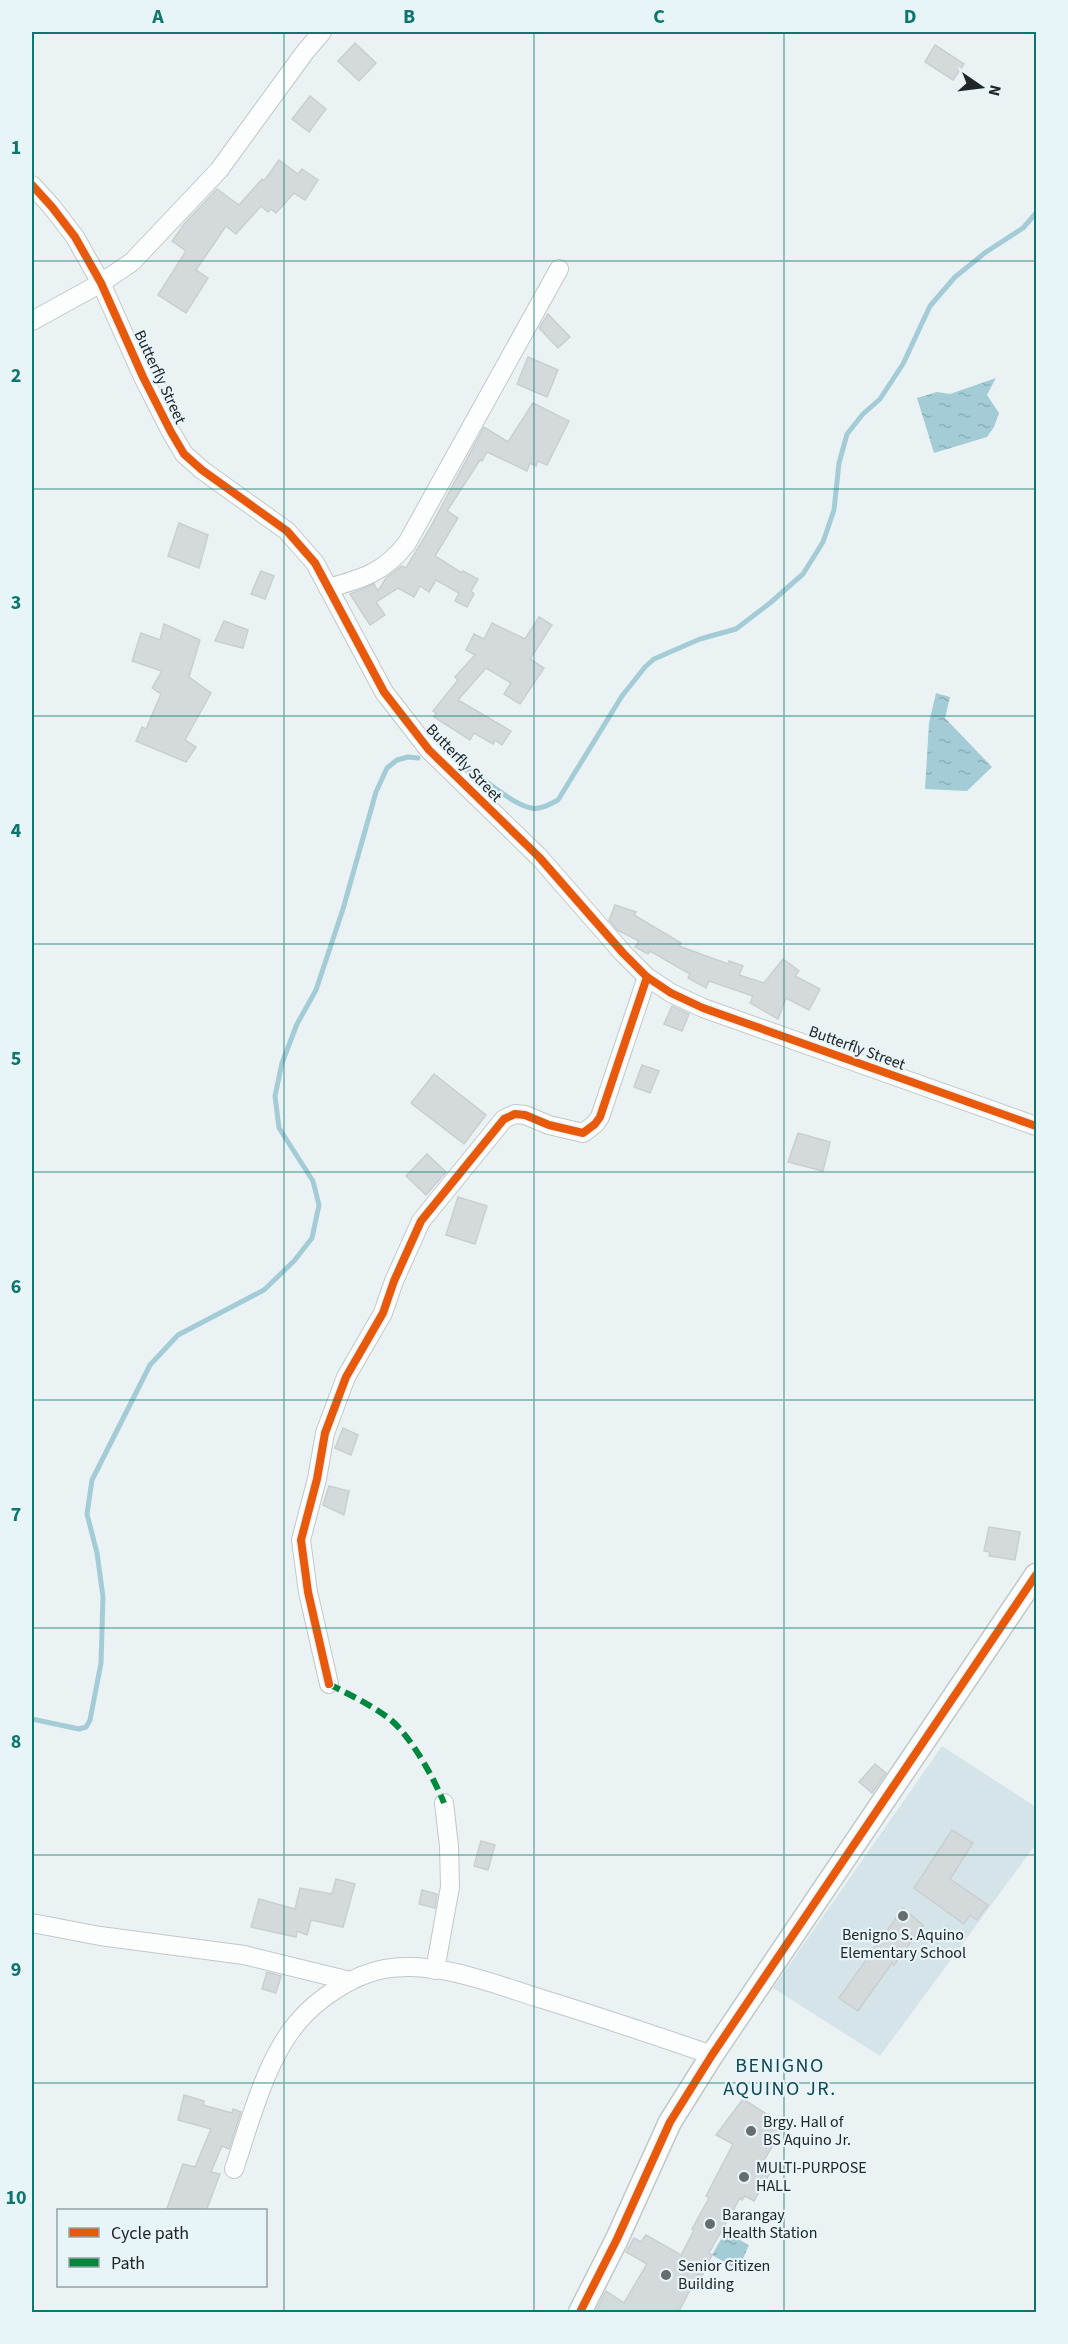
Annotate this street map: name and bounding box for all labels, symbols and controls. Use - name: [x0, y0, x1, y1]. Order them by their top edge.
- text: A: [151, 3, 164, 31]
- text: B: [403, 3, 415, 31]
- text: C: [653, 3, 665, 31]
- text: D: [904, 3, 916, 31]
- north arrow: [951, 57, 1011, 117]
- text: N: [983, 83, 1007, 98]
- text: 1: [11, 134, 21, 162]
- street label: Butterfly Street: [129, 326, 192, 428]
- text: 2: [11, 362, 21, 390]
- text: 3: [11, 589, 21, 617]
- street label: Butterfly Street: [421, 719, 508, 808]
- text: 4: [11, 817, 22, 845]
- street label: Butterfly Street: [806, 1020, 909, 1076]
- text: 5: [11, 1045, 21, 1073]
- text: 6: [11, 1273, 21, 1301]
- text: 7: [11, 1501, 21, 1529]
- text: 8: [11, 1728, 21, 1756]
- marker: Benigno S. Aquino Elementary School: [896, 1909, 910, 1923]
- place label: Benigno S. Aquino Elementary School: [840, 1924, 966, 1964]
- text: 9: [11, 1956, 21, 1984]
- district label: BENIGNO AQUINO JR.: [723, 2052, 837, 2103]
- place label: Brgy. Hall of BS Aquino Jr.: [763, 2111, 851, 2151]
- marker: Brgy. Hall of BS Aquino Jr.: [744, 2124, 758, 2138]
- place label: MULTI-PURPOSE HALL: [756, 2157, 867, 2197]
- marker: MULTI-PURPOSE HALL: [737, 2170, 751, 2184]
- text: 10: [5, 2184, 27, 2212]
- place label: Barangay Health Station: [722, 2204, 817, 2244]
- legend: [57, 2209, 267, 2287]
- marker: Barangay Health Station: [703, 2217, 717, 2231]
- text: Cycle path: [111, 2221, 189, 2246]
- text: Path: [111, 2251, 145, 2276]
- place label: Senior Citizen Building: [678, 2255, 770, 2295]
- marker: Senior Citizen Building: [659, 2268, 673, 2282]

